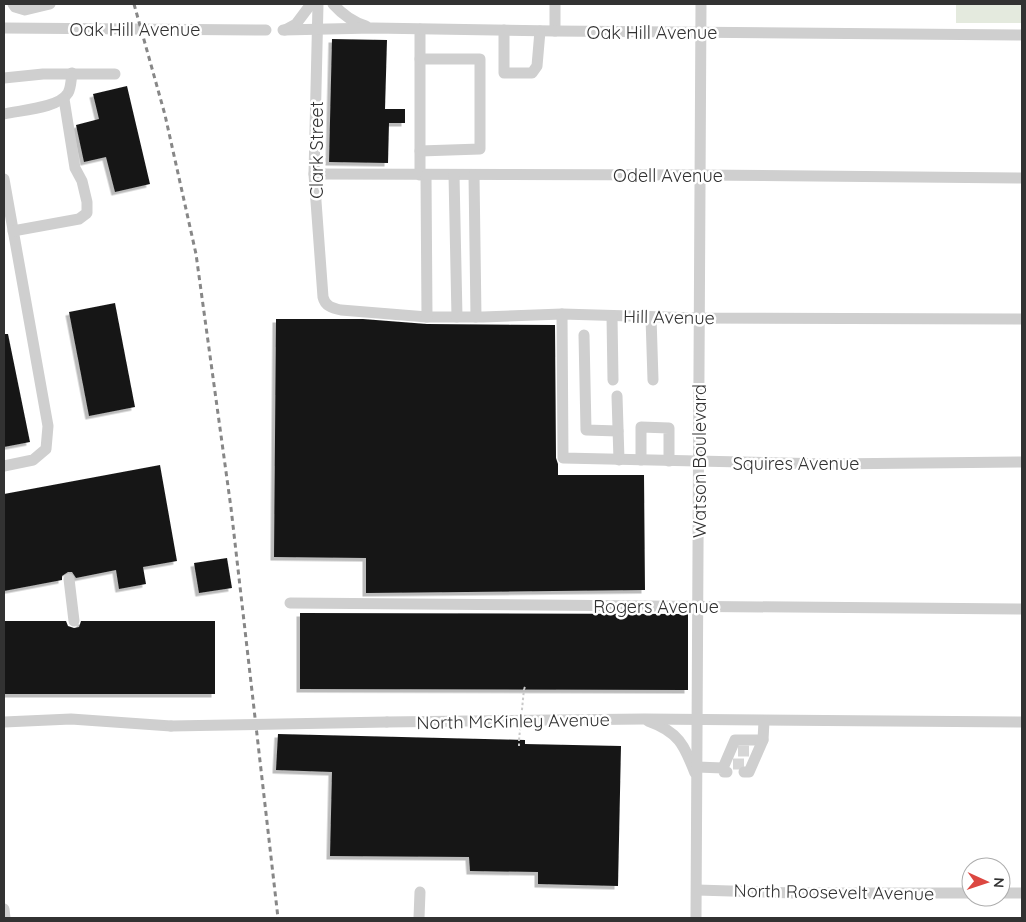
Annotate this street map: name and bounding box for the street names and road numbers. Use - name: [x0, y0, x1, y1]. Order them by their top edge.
- street label: Oak Hill Avenue: [70, 18, 200, 41]
- street label: Oak Hill Avenue: [587, 21, 717, 44]
- street label: Clark Street: [305, 101, 328, 199]
- street label: Odell Avenue: [613, 164, 723, 187]
- street label: Hill Avenue: [623, 305, 715, 329]
- street label: Watson Boulevard: [688, 384, 711, 538]
- street label: Squires Avenue: [733, 452, 859, 475]
- street label: Rogers Avenue: [593, 595, 719, 618]
- street label: North McKinley Avenue: [416, 708, 610, 734]
- street label: North Roosevelt Avenue: [733, 879, 935, 905]

